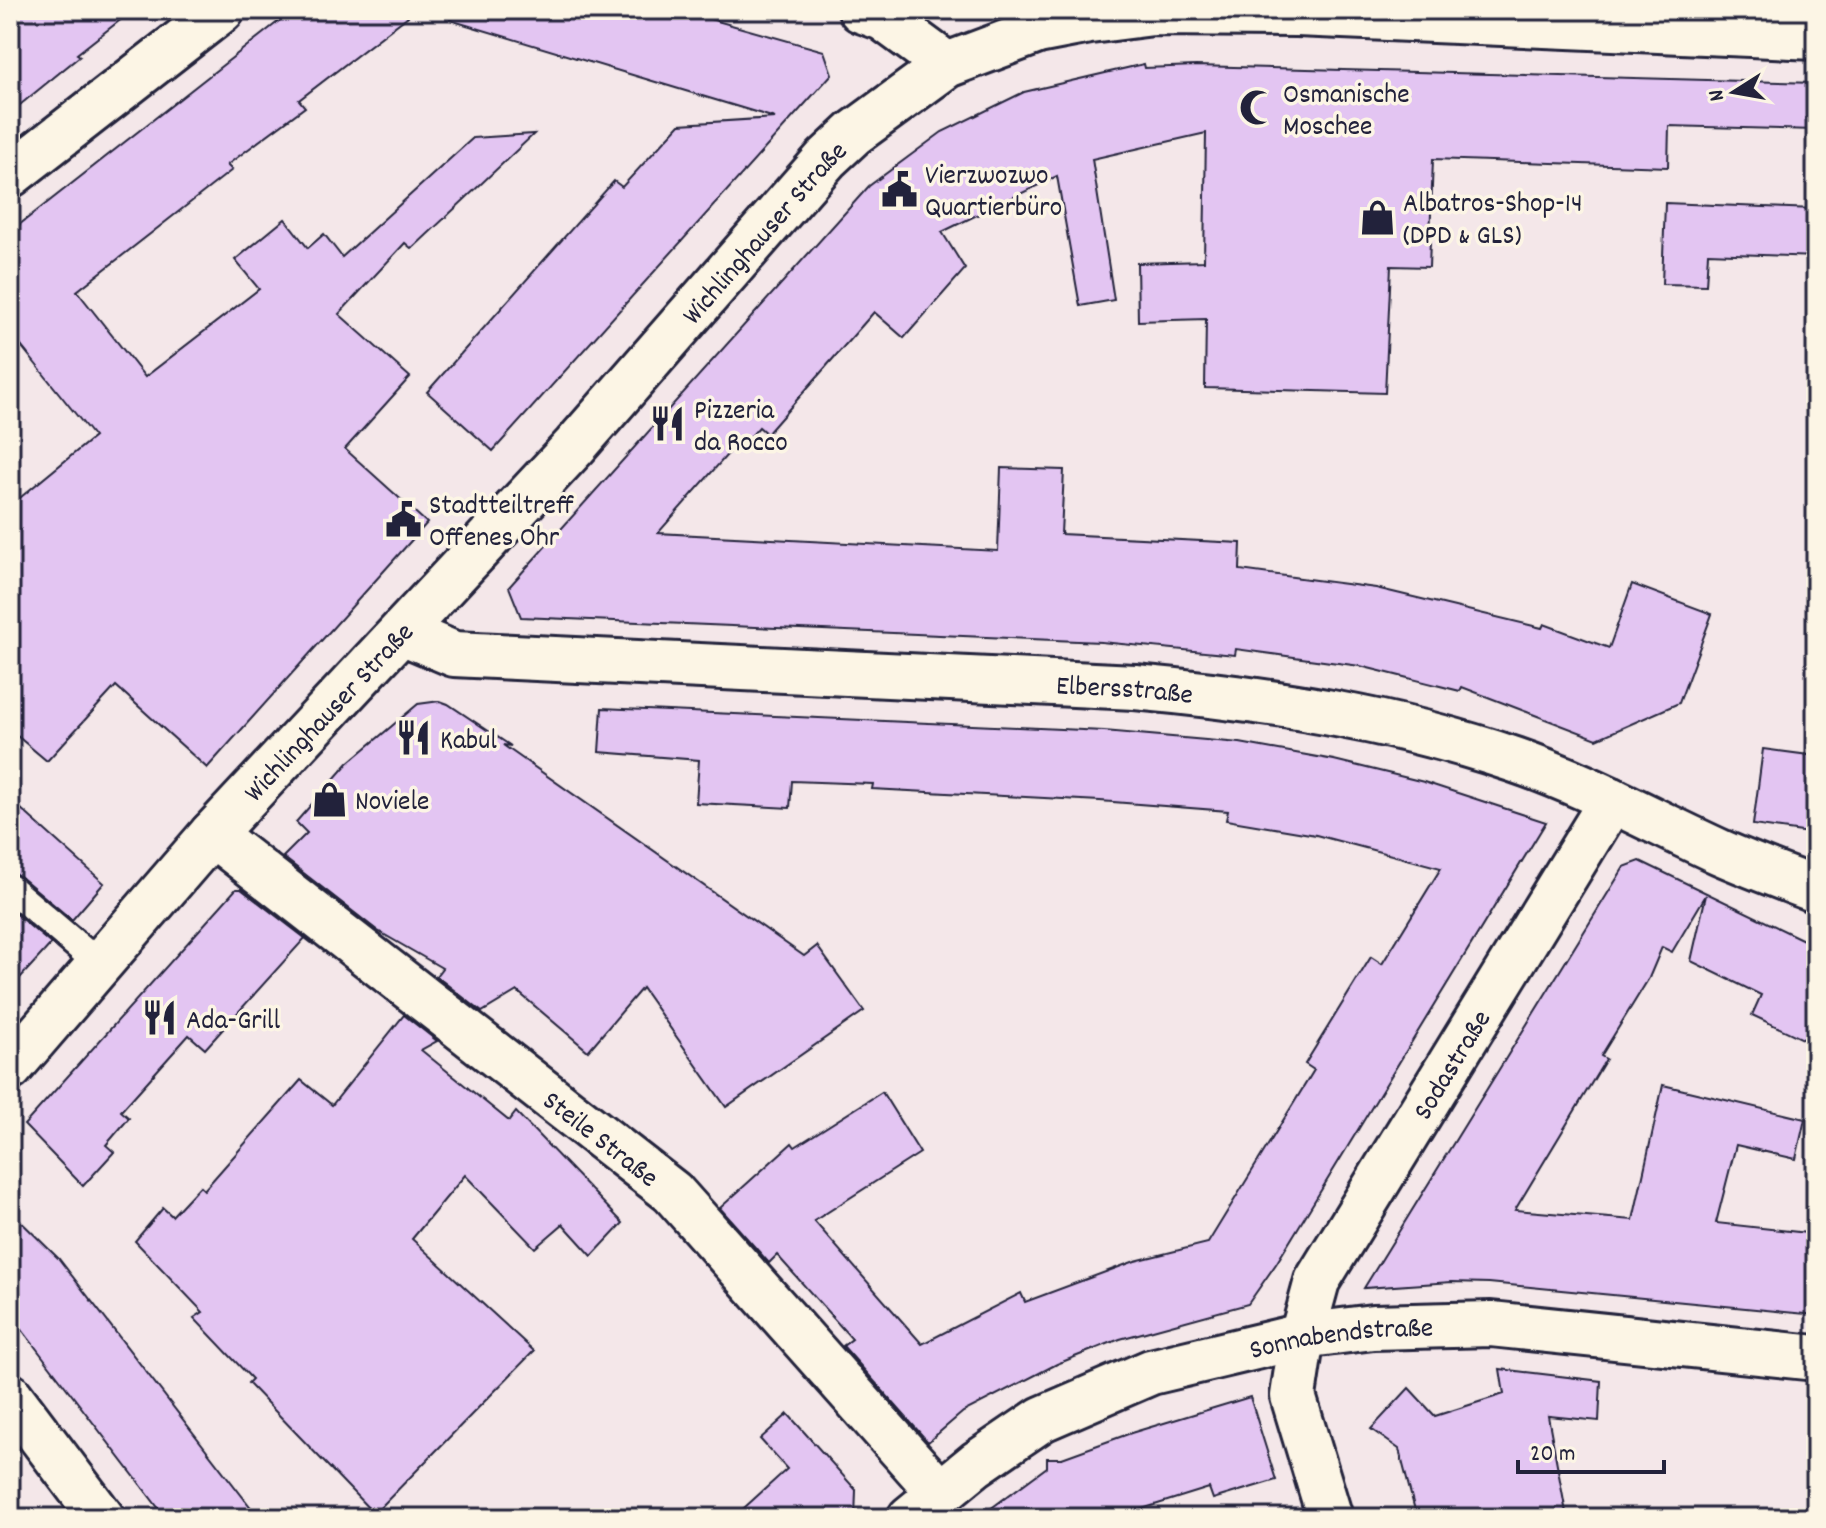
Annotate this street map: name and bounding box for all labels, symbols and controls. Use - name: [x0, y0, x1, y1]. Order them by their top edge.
- north arrow: [1694, 52, 1774, 132]
- place label: Osmanische Moschee: [1283, 77, 1409, 149]
- text: N: [1702, 87, 1734, 103]
- mosque icon: Osmanische Moschee: [1238, 89, 1276, 127]
- street label: Wichlinghauser Straße: [675, 134, 858, 335]
- place label: Vierzwozwo Quartierbüro: [925, 158, 1062, 230]
- public building icon: Vierzwozwo Quartierbüro: [880, 170, 918, 208]
- place label: Albatros-Shop-14 (DPD & GLS): [1403, 186, 1583, 258]
- shop icon: Albatros-Shop-14 (DPD & GLS): [1358, 198, 1396, 236]
- place label: Pizzeria da Rocco: [694, 393, 788, 465]
- restaurant icon: Pizzeria da Rocco: [649, 405, 687, 443]
- place label: Stadtteiltreff Offenes Ohr: [429, 488, 575, 560]
- public building icon: Stadtteiltreff Offenes Ohr: [384, 500, 422, 538]
- street label: Wichlinghauser Straße: [237, 615, 425, 813]
- street label: Elbersstraße: [1055, 668, 1195, 718]
- restaurant icon: Kabul: [395, 719, 433, 757]
- place label: Kabul: [440, 723, 497, 763]
- shop icon: Noviele: [310, 780, 348, 818]
- place label: Noviele: [355, 784, 429, 824]
- restaurant icon: Ada-Grill: [141, 999, 179, 1037]
- place label: Ada-Grill: [186, 1003, 280, 1043]
- street label: Sodastraße: [1405, 1004, 1504, 1129]
- street label: Steile Straße: [532, 1083, 665, 1199]
- street label: Sonnabendstraße: [1246, 1310, 1434, 1373]
- scale bar: [1518, 1424, 1664, 1474]
- text: 20 m: [1530, 1438, 1576, 1472]

